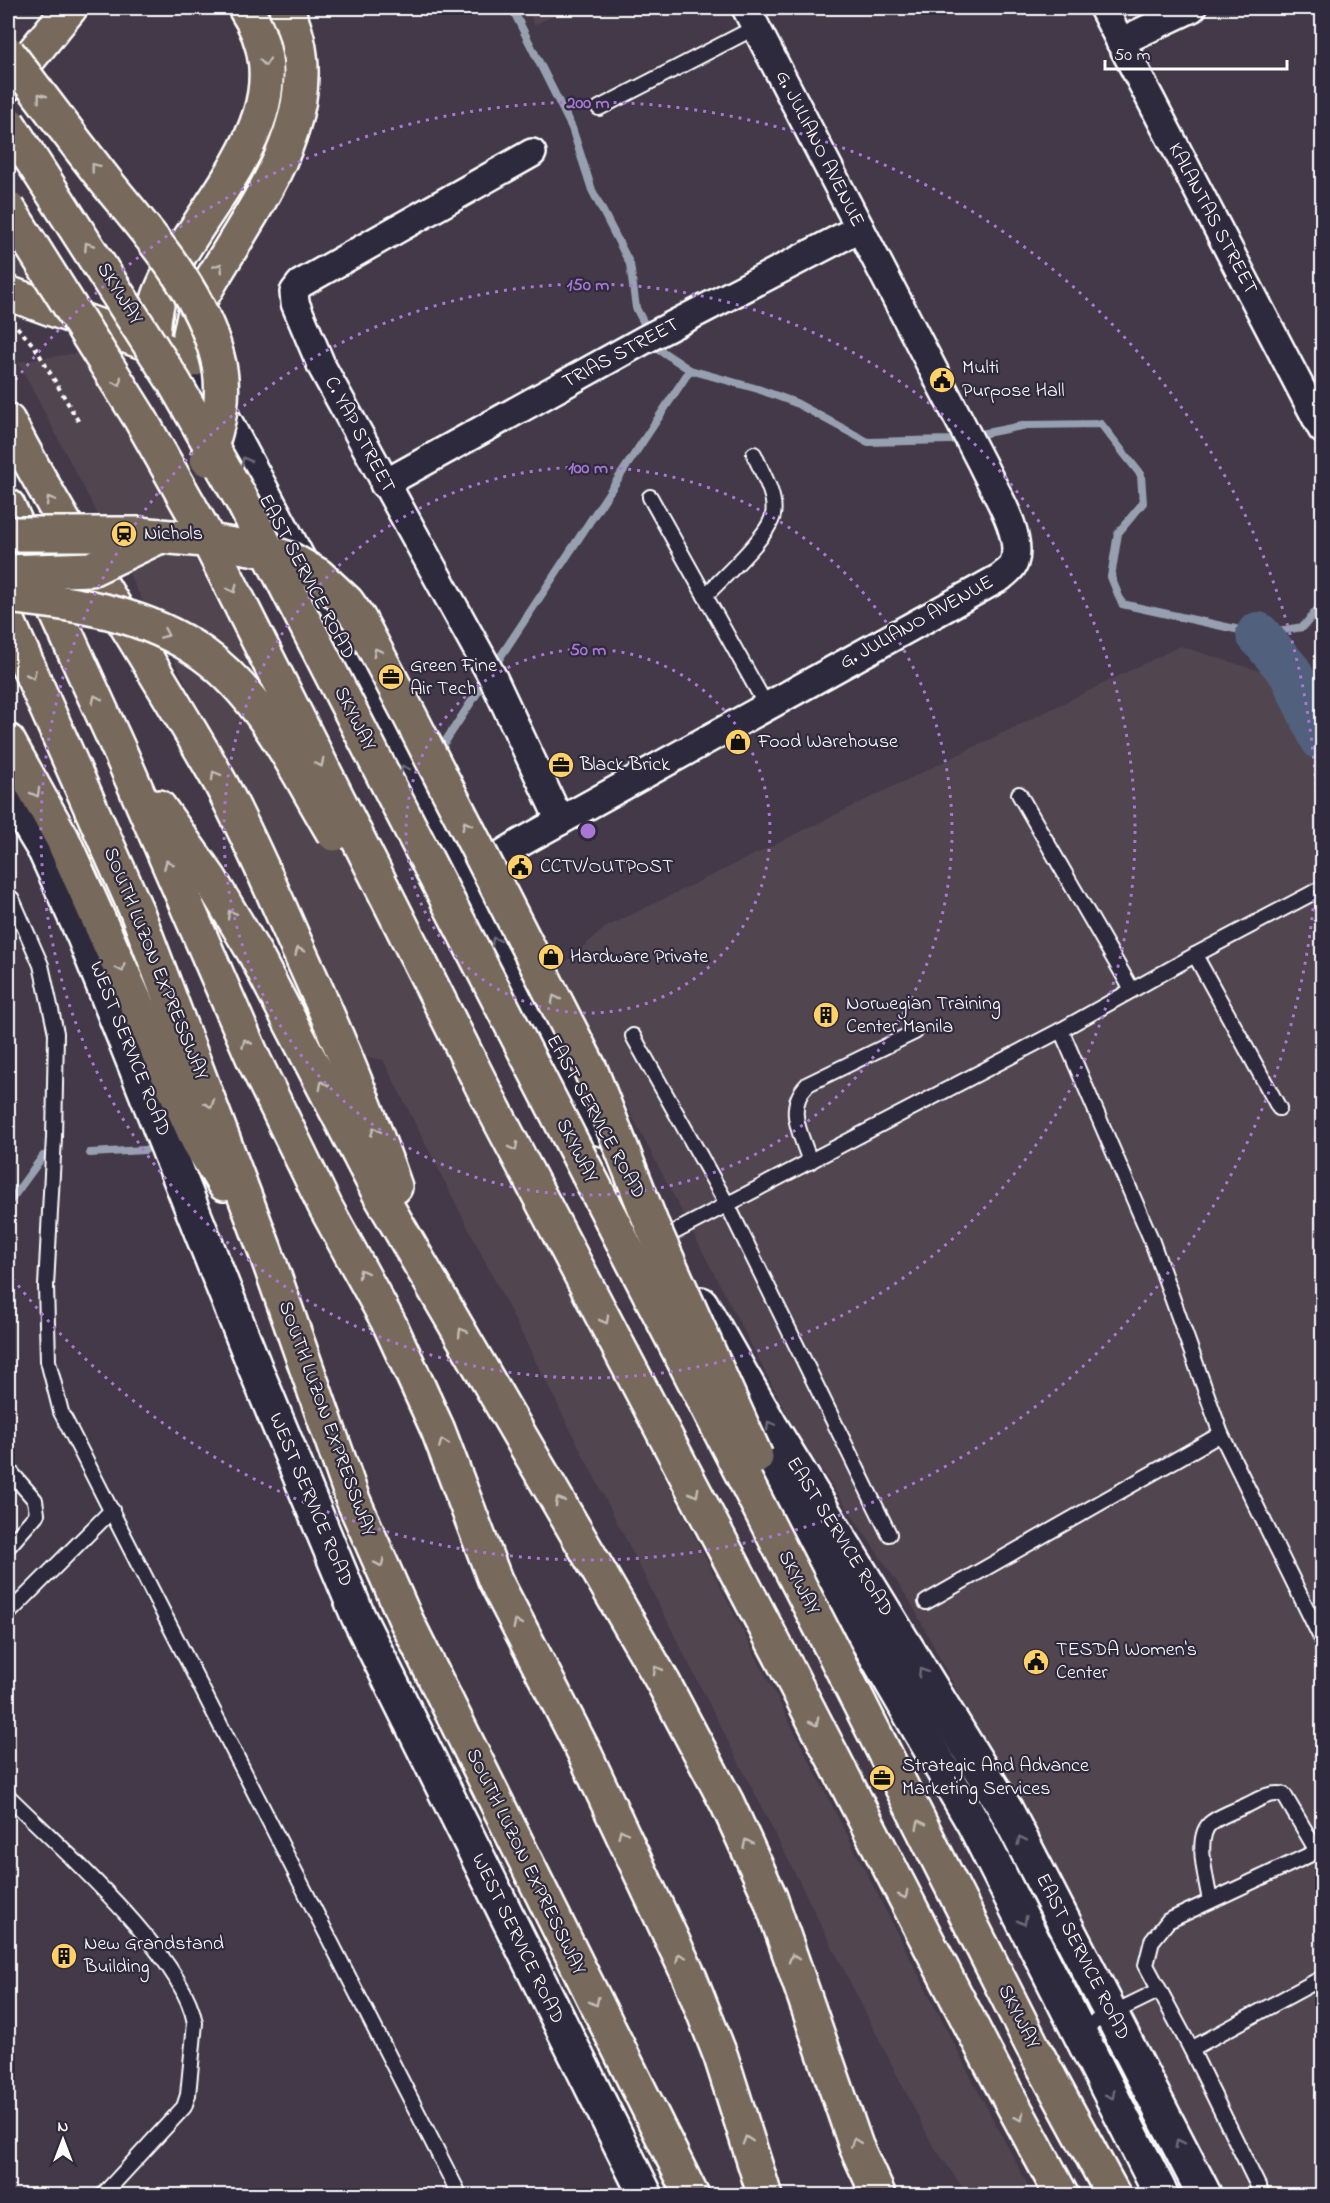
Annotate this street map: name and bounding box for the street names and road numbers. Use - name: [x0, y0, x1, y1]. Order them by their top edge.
- street label: G. JULIANO AVENUE: [767, 66, 871, 232]
- street label: KALANTAS STREET: [1160, 138, 1264, 300]
- street label: SKYWAY: [88, 257, 150, 331]
- street label: TRIAS STREET: [557, 311, 685, 397]
- street label: C. YAP STREET: [316, 372, 402, 498]
- street label: EAST SERVICE ROAD: [250, 489, 362, 665]
- street label: G. JULIANO AVENUE: [835, 569, 999, 677]
- street label: SKYWAY: [325, 682, 383, 756]
- street label: SOUTH LUZON EXPRESSWAY: [95, 843, 215, 1085]
- street label: WEST SERVICE ROAD: [81, 957, 177, 1141]
- street label: EAST SERVICE ROAD: [538, 1030, 652, 1204]
- street label: SKYWAY: [547, 1114, 605, 1188]
- street label: SOUTH LUZON EXPRESSWAY: [270, 1297, 382, 1541]
- street label: WEST SERVICE ROAD: [260, 1408, 360, 1592]
- street label: EAST SERVICE ROAD: [778, 1452, 900, 1622]
- street label: SKYWAY: [769, 1546, 827, 1620]
- street label: SOUTH LUZON EXPRESSWAY: [457, 1744, 593, 1980]
- street label: WEST SERVICE ROAD: [463, 1849, 571, 2029]
- street label: EAST SERVICE ROAD: [1027, 1869, 1137, 2045]
- street label: SKYWAY: [989, 1980, 1047, 2054]

